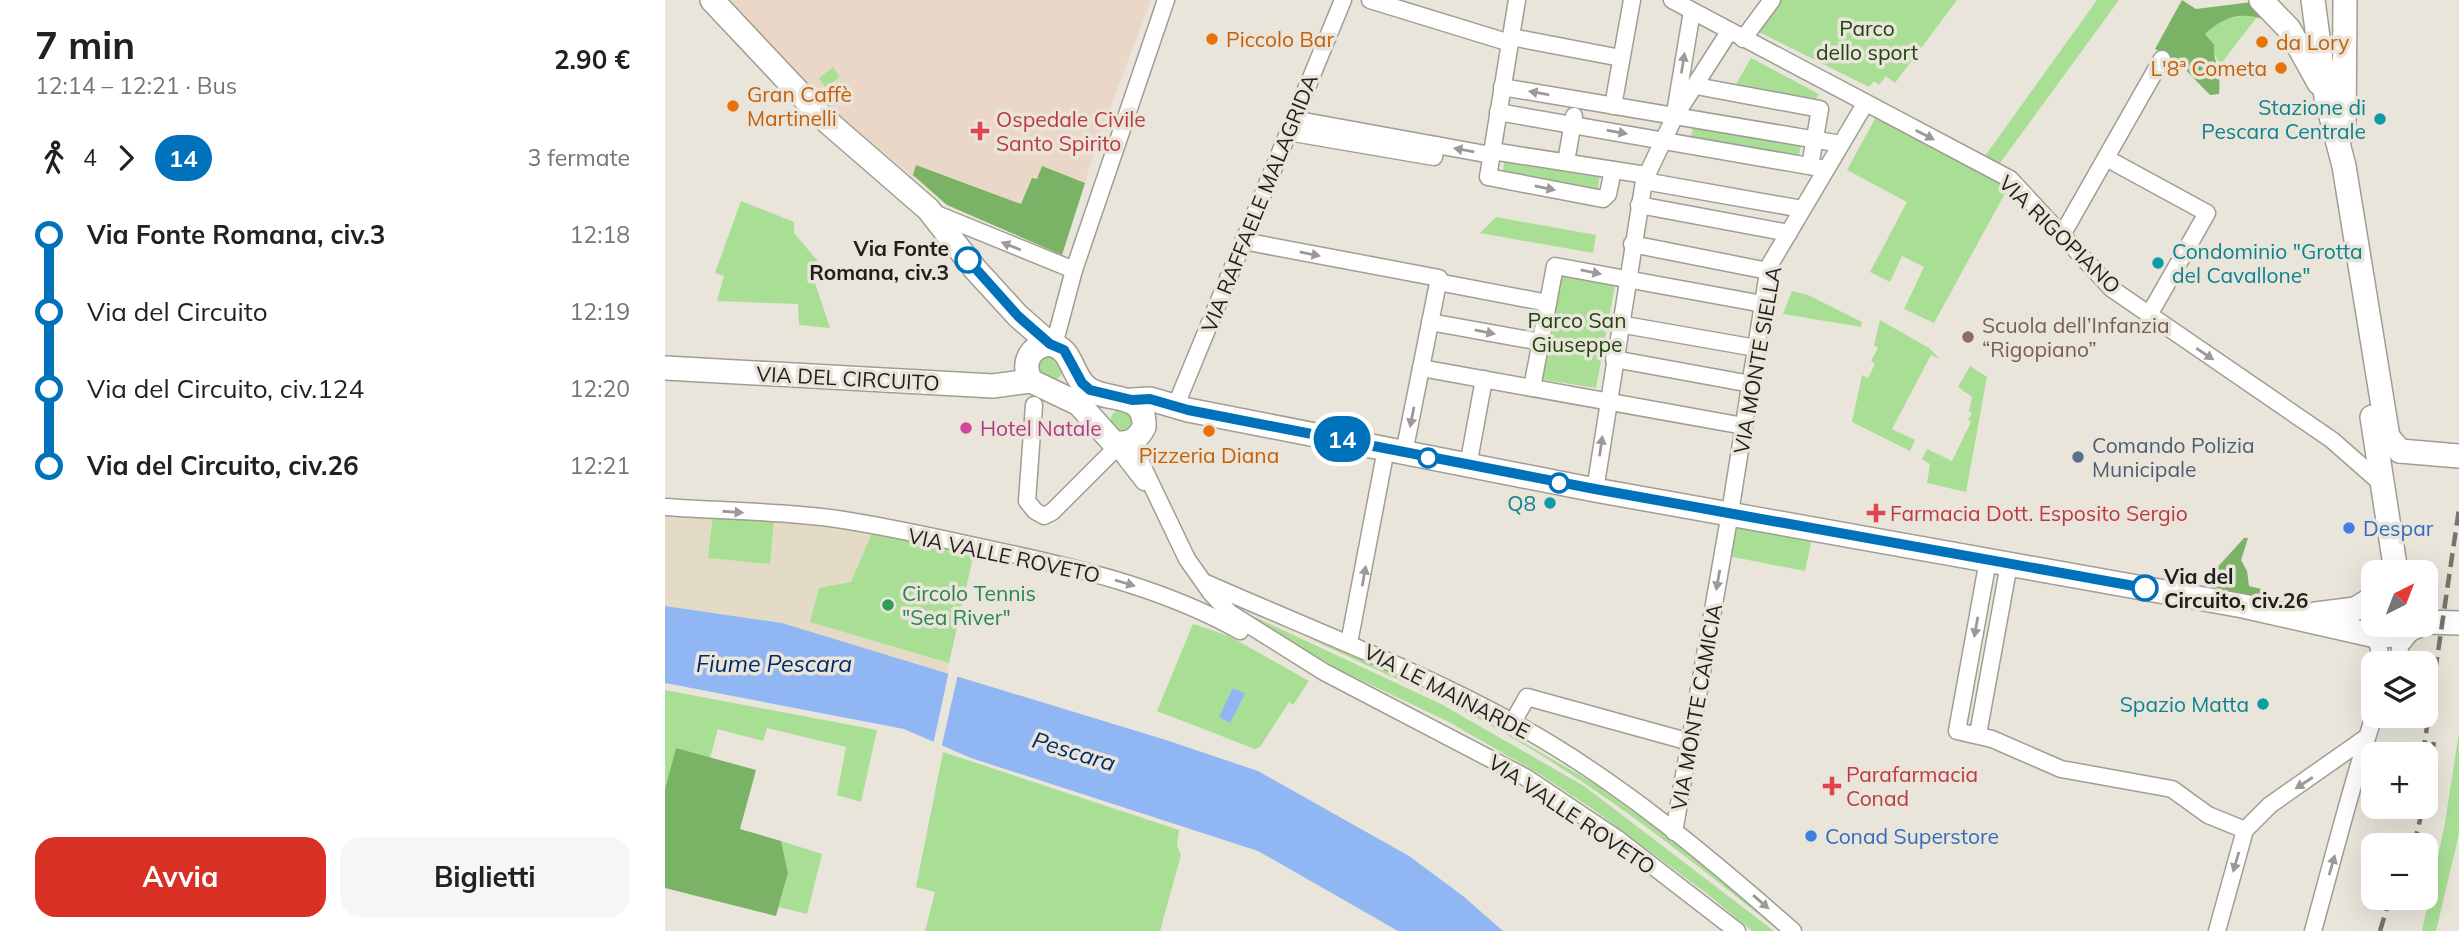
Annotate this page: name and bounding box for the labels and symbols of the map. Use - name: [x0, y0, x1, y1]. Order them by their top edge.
- park label: Parco dello sport: [1816, 15, 1918, 65]
- place label: Piccolo Bar: [1226, 26, 1334, 52]
- place label: da Lory: [2276, 29, 2349, 55]
- marker: Piccolo Bar: [1204, 31, 1220, 47]
- marker: da Lory: [2254, 34, 2270, 50]
- one-way arrow: [1678, 52, 1689, 74]
- place label: L'8ª Cometa: [2151, 55, 2267, 81]
- marker: L'8ª Cometa: [2273, 60, 2289, 76]
- street label: VIA RAFFAELE MALAGRIDA: [1195, 70, 1323, 336]
- place label: Gran Caffè Martinelli: [747, 81, 852, 131]
- one-way arrow: [1528, 87, 1550, 98]
- place label: Stazione di Pescara Centrale: [2201, 94, 2366, 144]
- marker: Gran Caffè Martinelli: [725, 98, 741, 114]
- place label: Ospedale Civile Santo Spirito: [996, 106, 1146, 156]
- marker: Stazione di Pescara Centrale: [2372, 111, 2388, 127]
- marker: Ospedale Civile Santo Spirito: [970, 121, 990, 141]
- one-way arrow: [1606, 127, 1628, 138]
- one-way arrow: [1915, 130, 1935, 141]
- one-way arrow: [1453, 144, 1475, 155]
- street label: VIA RIGOPIANO: [1994, 169, 2126, 299]
- one-way arrow: [1534, 182, 1556, 193]
- place label: Via Fonte Romana, civ.3: [809, 235, 949, 285]
- place label: Condominio "Grotta del Cavallone": [2172, 238, 2363, 288]
- one-way arrow: [1000, 240, 1021, 251]
- marker: Via Fonte Romana, civ.3: [955, 247, 981, 273]
- one-way arrow: [1299, 249, 1321, 260]
- marker: Condominio "Grotta del Cavallone": [2150, 255, 2166, 271]
- street label: VIA MONTE SIELLA: [1728, 264, 1786, 456]
- one-way arrow: [1580, 267, 1602, 278]
- park label: Parco San Giuseppe: [1528, 307, 1626, 357]
- place label: Scuola dell’Infanzia “Rigopiano”: [1982, 312, 2170, 362]
- one-way arrow: [1474, 327, 1496, 338]
- marker: Scuola dell’Infanzia “Rigopiano”: [1960, 329, 1976, 345]
- one-way arrow: [2196, 347, 2214, 361]
- street label: VIA DEL CIRCUITO: [756, 360, 940, 396]
- one-way arrow: [1406, 406, 1417, 428]
- place label: Hotel Natale: [980, 415, 1102, 441]
- line badge: 14: [1311, 416, 1373, 462]
- marker: Hotel Natale: [958, 420, 974, 436]
- marker: Pizzeria Diana: [1201, 423, 1217, 439]
- place label: Comando Polizia Municipale: [2092, 432, 2255, 482]
- one-way arrow: [1596, 434, 1607, 456]
- place label: Pizzeria Diana: [1139, 442, 1279, 468]
- unlabelled marker: [1418, 448, 1438, 468]
- marker: Comando Polizia Municipale: [2070, 449, 2086, 465]
- unlabelled marker: [1549, 473, 1569, 493]
- place label: Q8: [1507, 490, 1536, 516]
- marker: Q8: [1542, 495, 1558, 511]
- place label: Farmacia Dott. Esposito Sergio: [1890, 500, 2188, 526]
- marker: Farmacia Dott. Esposito Sergio: [1868, 505, 1884, 521]
- one-way arrow: [722, 507, 744, 518]
- place label: Despar: [2363, 515, 2434, 541]
- marker: Despar: [2341, 520, 2357, 536]
- street label: VIA VALLE ROVETO: [906, 522, 1102, 588]
- north arrow: [2361, 560, 2438, 637]
- place label: Via del Circuito, civ.26: [2163, 563, 2308, 613]
- one-way arrow: [1359, 565, 1370, 587]
- one-way arrow: [1713, 569, 1724, 591]
- marker: Via del Circuito, civ.26: [2132, 575, 2158, 601]
- one-way arrow: [1114, 578, 1135, 588]
- place label: Circolo Tennis "Sea River": [902, 580, 1036, 630]
- marker: Circolo Tennis "Sea River": [880, 597, 896, 613]
- street label: VIA MONTE CAMICIA: [1665, 601, 1727, 812]
- one-way arrow: [1970, 616, 1981, 638]
- street label: VIA LE MAINARDE: [1360, 638, 1534, 744]
- water label: Fiume Pescara: [696, 649, 852, 678]
- place label: Spazio Matta: [2120, 691, 2249, 717]
- marker: Spazio Matta: [2255, 696, 2271, 712]
- water label: Pescara: [1029, 725, 1119, 777]
- street label: VIA VALLE ROVETO: [1484, 749, 1660, 879]
- place label: Parafarmacia Conad: [1846, 761, 1978, 811]
- one-way arrow: [2295, 776, 2314, 789]
- marker: Parafarmacia Conad: [1824, 778, 1840, 794]
- place label: Conad Superstore: [1825, 823, 1999, 849]
- marker: Conad Superstore: [1803, 828, 1819, 844]
- one-way arrow: [2231, 851, 2241, 872]
- one-way arrow: [2327, 855, 2337, 876]
- one-way arrow: [1752, 894, 1769, 910]

